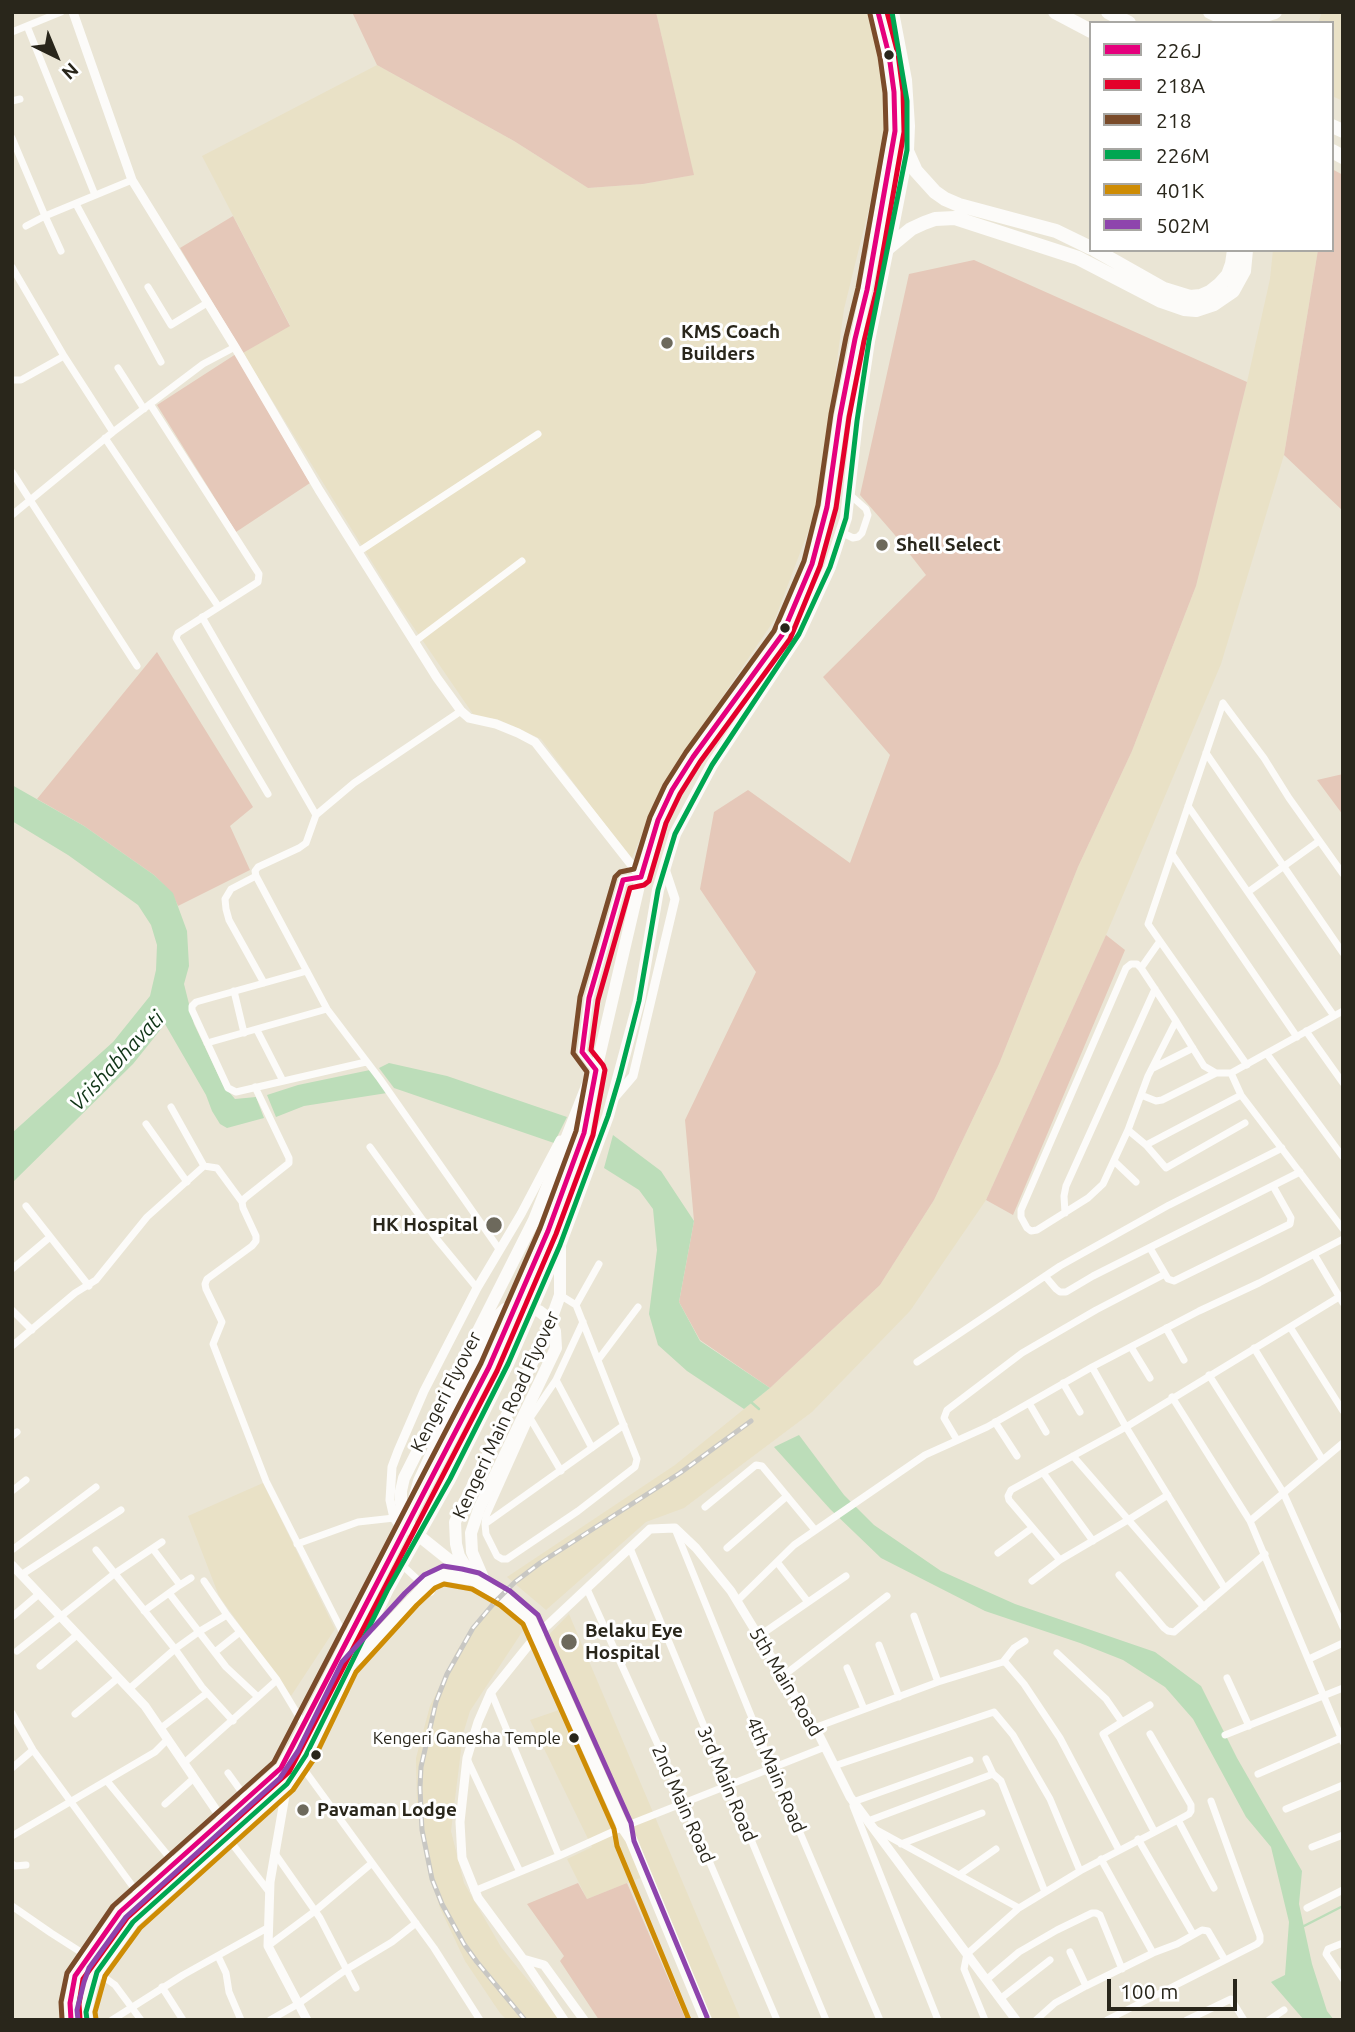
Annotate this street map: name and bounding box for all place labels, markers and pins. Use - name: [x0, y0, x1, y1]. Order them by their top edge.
- unlabelled marker: [882, 48, 896, 62]
- place label: KMS Coach Builders: [681, 321, 780, 365]
- marker: KMS Coach Builders: [659, 335, 675, 351]
- place label: Shell Select: [896, 534, 1001, 556]
- marker: Shell Select: [874, 537, 890, 553]
- unlabelled marker: [778, 621, 792, 635]
- place label: HK Hospital: [372, 1214, 478, 1236]
- marker: HK Hospital: [484, 1215, 504, 1235]
- place label: Belaku Eye Hospital: [585, 1620, 683, 1664]
- marker: Belaku Eye Hospital: [559, 1632, 579, 1652]
- place label: Kengeri Ganesha Temple: [373, 1728, 561, 1748]
- marker: Kengeri Ganesha Temple: [567, 1731, 581, 1745]
- unlabelled marker: [309, 1748, 323, 1762]
- place label: Pavaman Lodge: [317, 1799, 457, 1821]
- marker: Pavaman Lodge: [295, 1802, 311, 1818]

